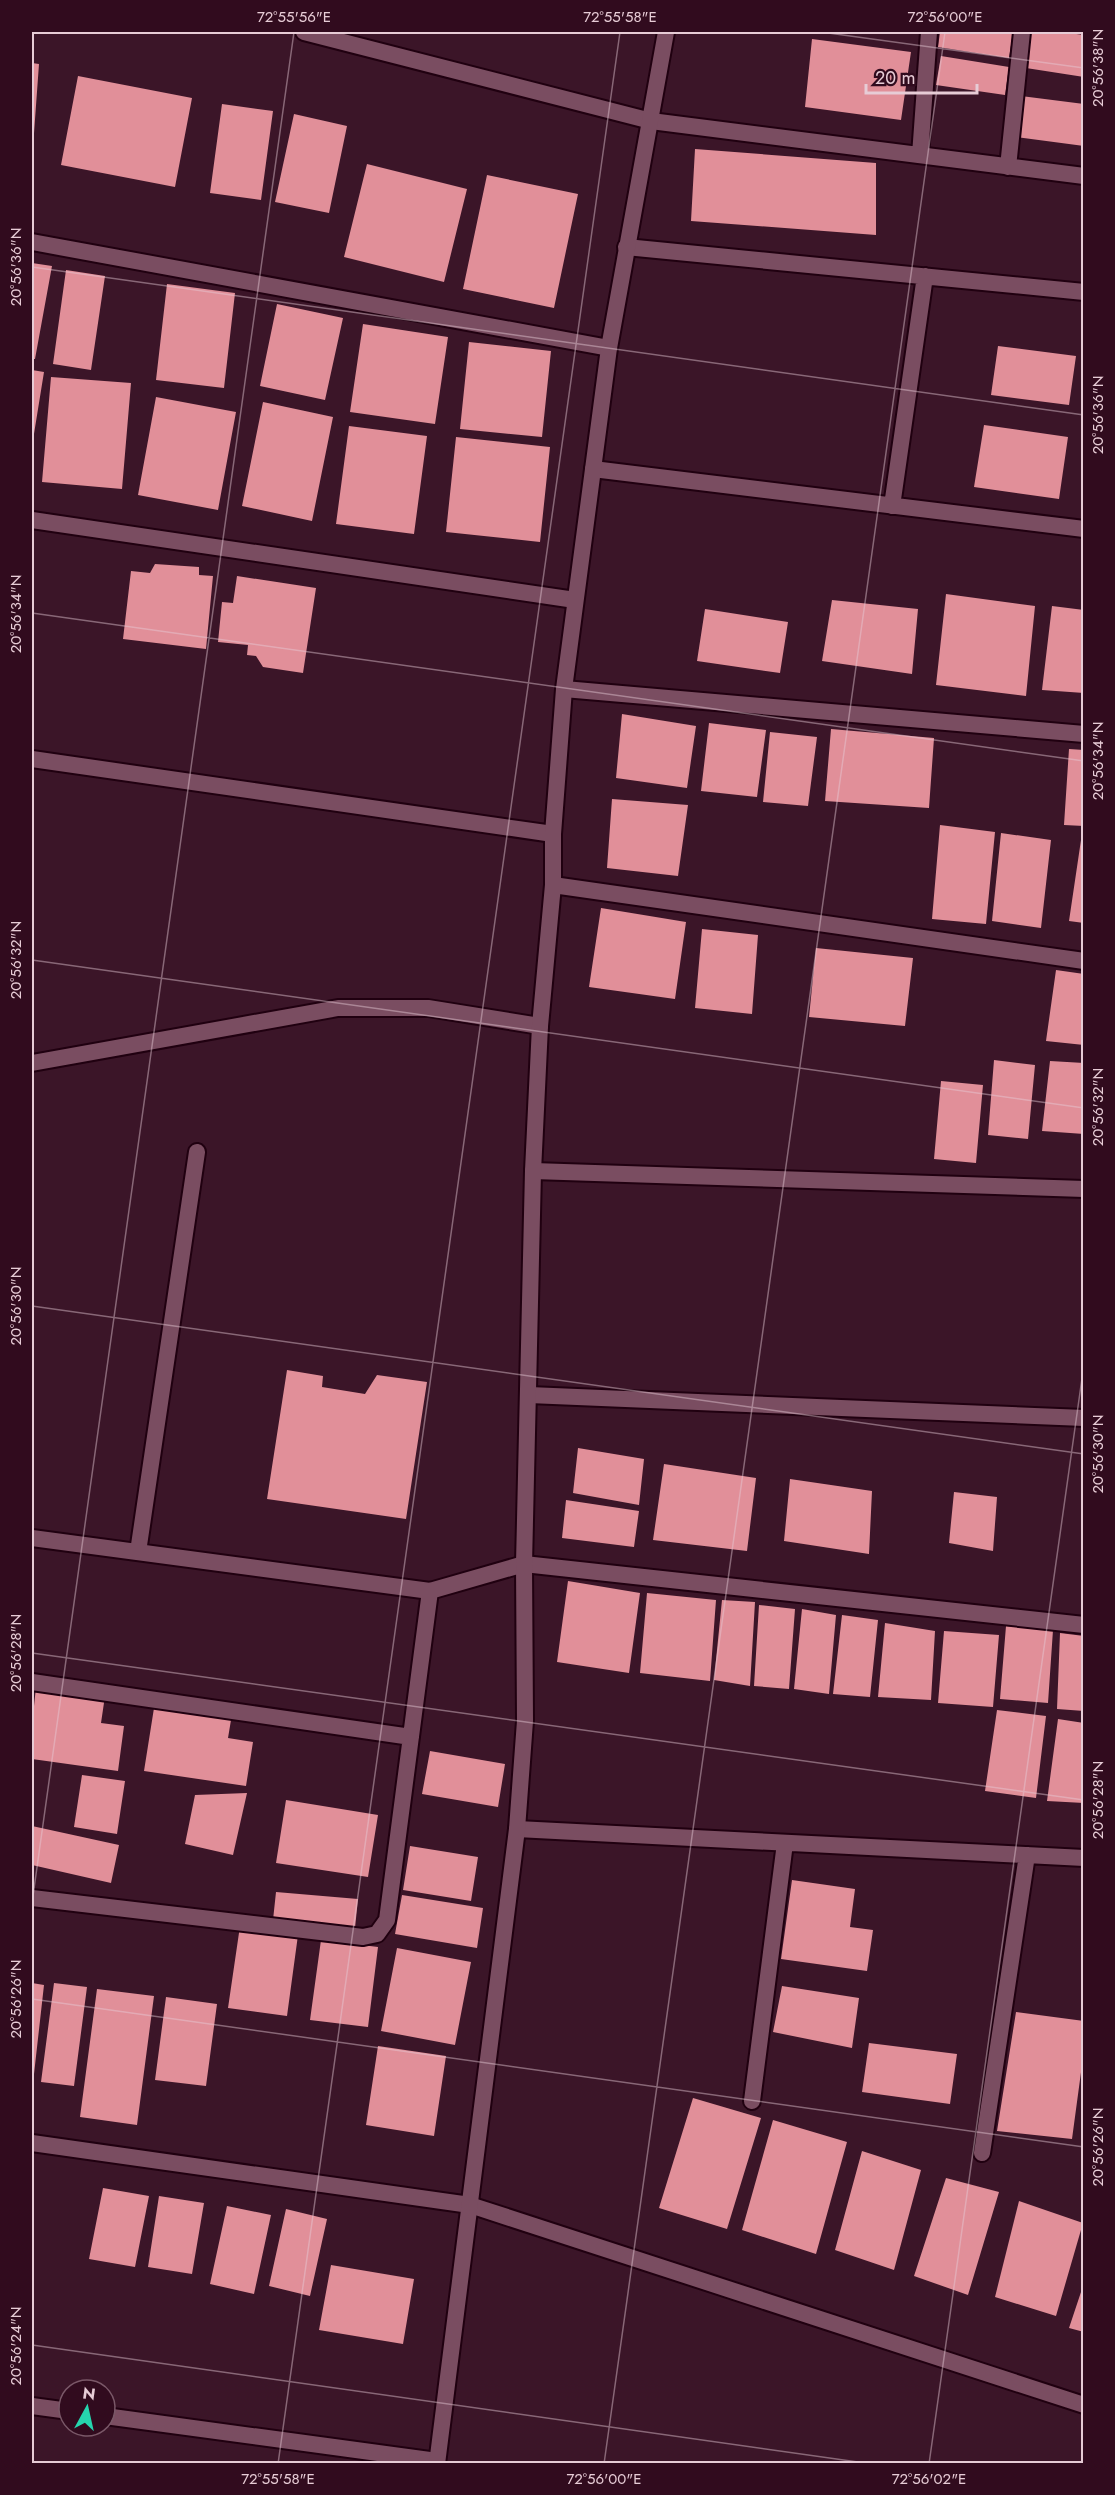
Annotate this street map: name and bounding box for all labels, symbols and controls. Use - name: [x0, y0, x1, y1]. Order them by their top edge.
- text: 72°55'56"E: [257, 6, 331, 28]
- text: 72°55'58"E: [583, 6, 657, 28]
- text: 72°56'00"E: [907, 6, 983, 28]
- text: 20°56'38"N: [1087, 29, 1109, 107]
- scale bar: [866, 57, 977, 95]
- text: 20 m: [875, 65, 915, 91]
- text: 20°56'36"N: [5, 228, 27, 306]
- text: 20°56'36"N: [1087, 376, 1109, 454]
- text: 20°56'34"N: [5, 575, 27, 653]
- text: 20°56'34"N: [1087, 722, 1109, 800]
- text: 20°56'32"N: [5, 921, 27, 999]
- text: 20°56'32"N: [1087, 1068, 1109, 1146]
- text: 20°56'30"N: [5, 1267, 27, 1345]
- text: 20°56'30"N: [1087, 1415, 1109, 1493]
- text: 20°56'28"N: [5, 1614, 27, 1692]
- text: 20°56'28"N: [1087, 1761, 1109, 1839]
- text: 20°56'26"N: [5, 1960, 27, 2038]
- text: 20°56'26"N: [1087, 2108, 1109, 2186]
- text: 20°56'24"N: [5, 2307, 27, 2385]
- north arrow: [57, 2378, 117, 2438]
- text: N: [81, 2381, 97, 2406]
- text: 72°55'58"E: [241, 2468, 315, 2490]
- text: 72°56'00"E: [566, 2468, 642, 2490]
- text: 72°56'02"E: [892, 2468, 966, 2490]

